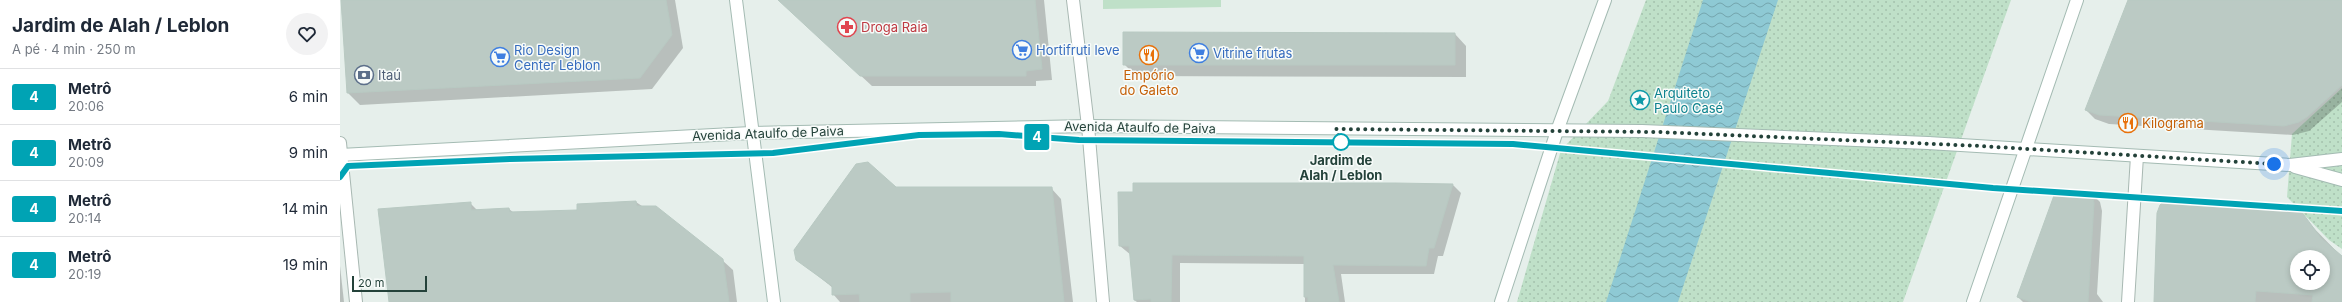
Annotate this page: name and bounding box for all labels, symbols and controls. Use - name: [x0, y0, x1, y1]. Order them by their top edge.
- button: heart: [286, 13, 328, 55]
- text: Jardim de Alah / Leblon: [12, 14, 229, 37]
- pharmacy icon: Droga Raia: [836, 16, 858, 38]
- place label: Droga Raia: [861, 19, 928, 35]
- supermarket icon: Hortifruti leve: [1011, 39, 1033, 61]
- text: A pé · 4 min · 250 m: [12, 41, 136, 57]
- place label: Rio Design Center Leblon: [514, 42, 601, 73]
- place label: Hortifruti leve: [1036, 42, 1120, 58]
- supermarket icon: Vitrine frutas: [1188, 42, 1210, 64]
- restaurant icon: Empório do Galeto: [1138, 44, 1160, 66]
- place label: Vitrine frutas: [1213, 45, 1293, 61]
- supermarket icon: Rio Design Center Leblon: [489, 46, 511, 68]
- bank icon: Itaú: [353, 64, 375, 86]
- place label: Itaú: [378, 67, 401, 83]
- place label: Empório do Galeto: [1119, 67, 1179, 98]
- text: Metrô: [68, 79, 111, 98]
- place label: Arquiteto Paulo Casé: [1654, 85, 1723, 116]
- text: 6 min: [289, 87, 328, 106]
- text: 4: [29, 88, 39, 105]
- place icon: Arquiteto Paulo Casé: [1629, 89, 1651, 111]
- text: 20:06: [68, 98, 104, 114]
- restaurant icon: Kilograma: [2117, 112, 2139, 134]
- place label: Kilograma: [2142, 115, 2204, 131]
- street label: Avenida Ataulfo de Paiva: [1064, 118, 1216, 136]
- street label: Avenida Ataulfo de Paiva: [692, 122, 844, 144]
- line badge: 4: [1024, 124, 1050, 150]
- text: 4: [1032, 128, 1042, 145]
- marker: Jardim de Alah / Leblon: [1332, 133, 1350, 151]
- text: Metrô: [68, 135, 111, 154]
- text: 9 min: [289, 143, 328, 162]
- text: 4: [29, 144, 39, 161]
- place label: Jardim de Alah / Leblon: [1300, 152, 1382, 183]
- text: 20:09: [68, 154, 104, 170]
- your location: [2264, 154, 2284, 174]
- text: Metrô: [68, 191, 111, 210]
- text: 14 min: [282, 199, 328, 218]
- text: 4: [29, 200, 39, 217]
- text: 20:14: [68, 210, 102, 226]
- text: Metrô: [68, 247, 111, 266]
- map controls: [2290, 250, 2330, 290]
- button: locate: [2290, 250, 2330, 290]
- text: 19 min: [283, 255, 328, 274]
- text: 4: [29, 256, 39, 273]
- text: 20:19: [68, 266, 101, 282]
- scale bar: [352, 274, 427, 293]
- text: 20 m: [358, 276, 384, 290]

